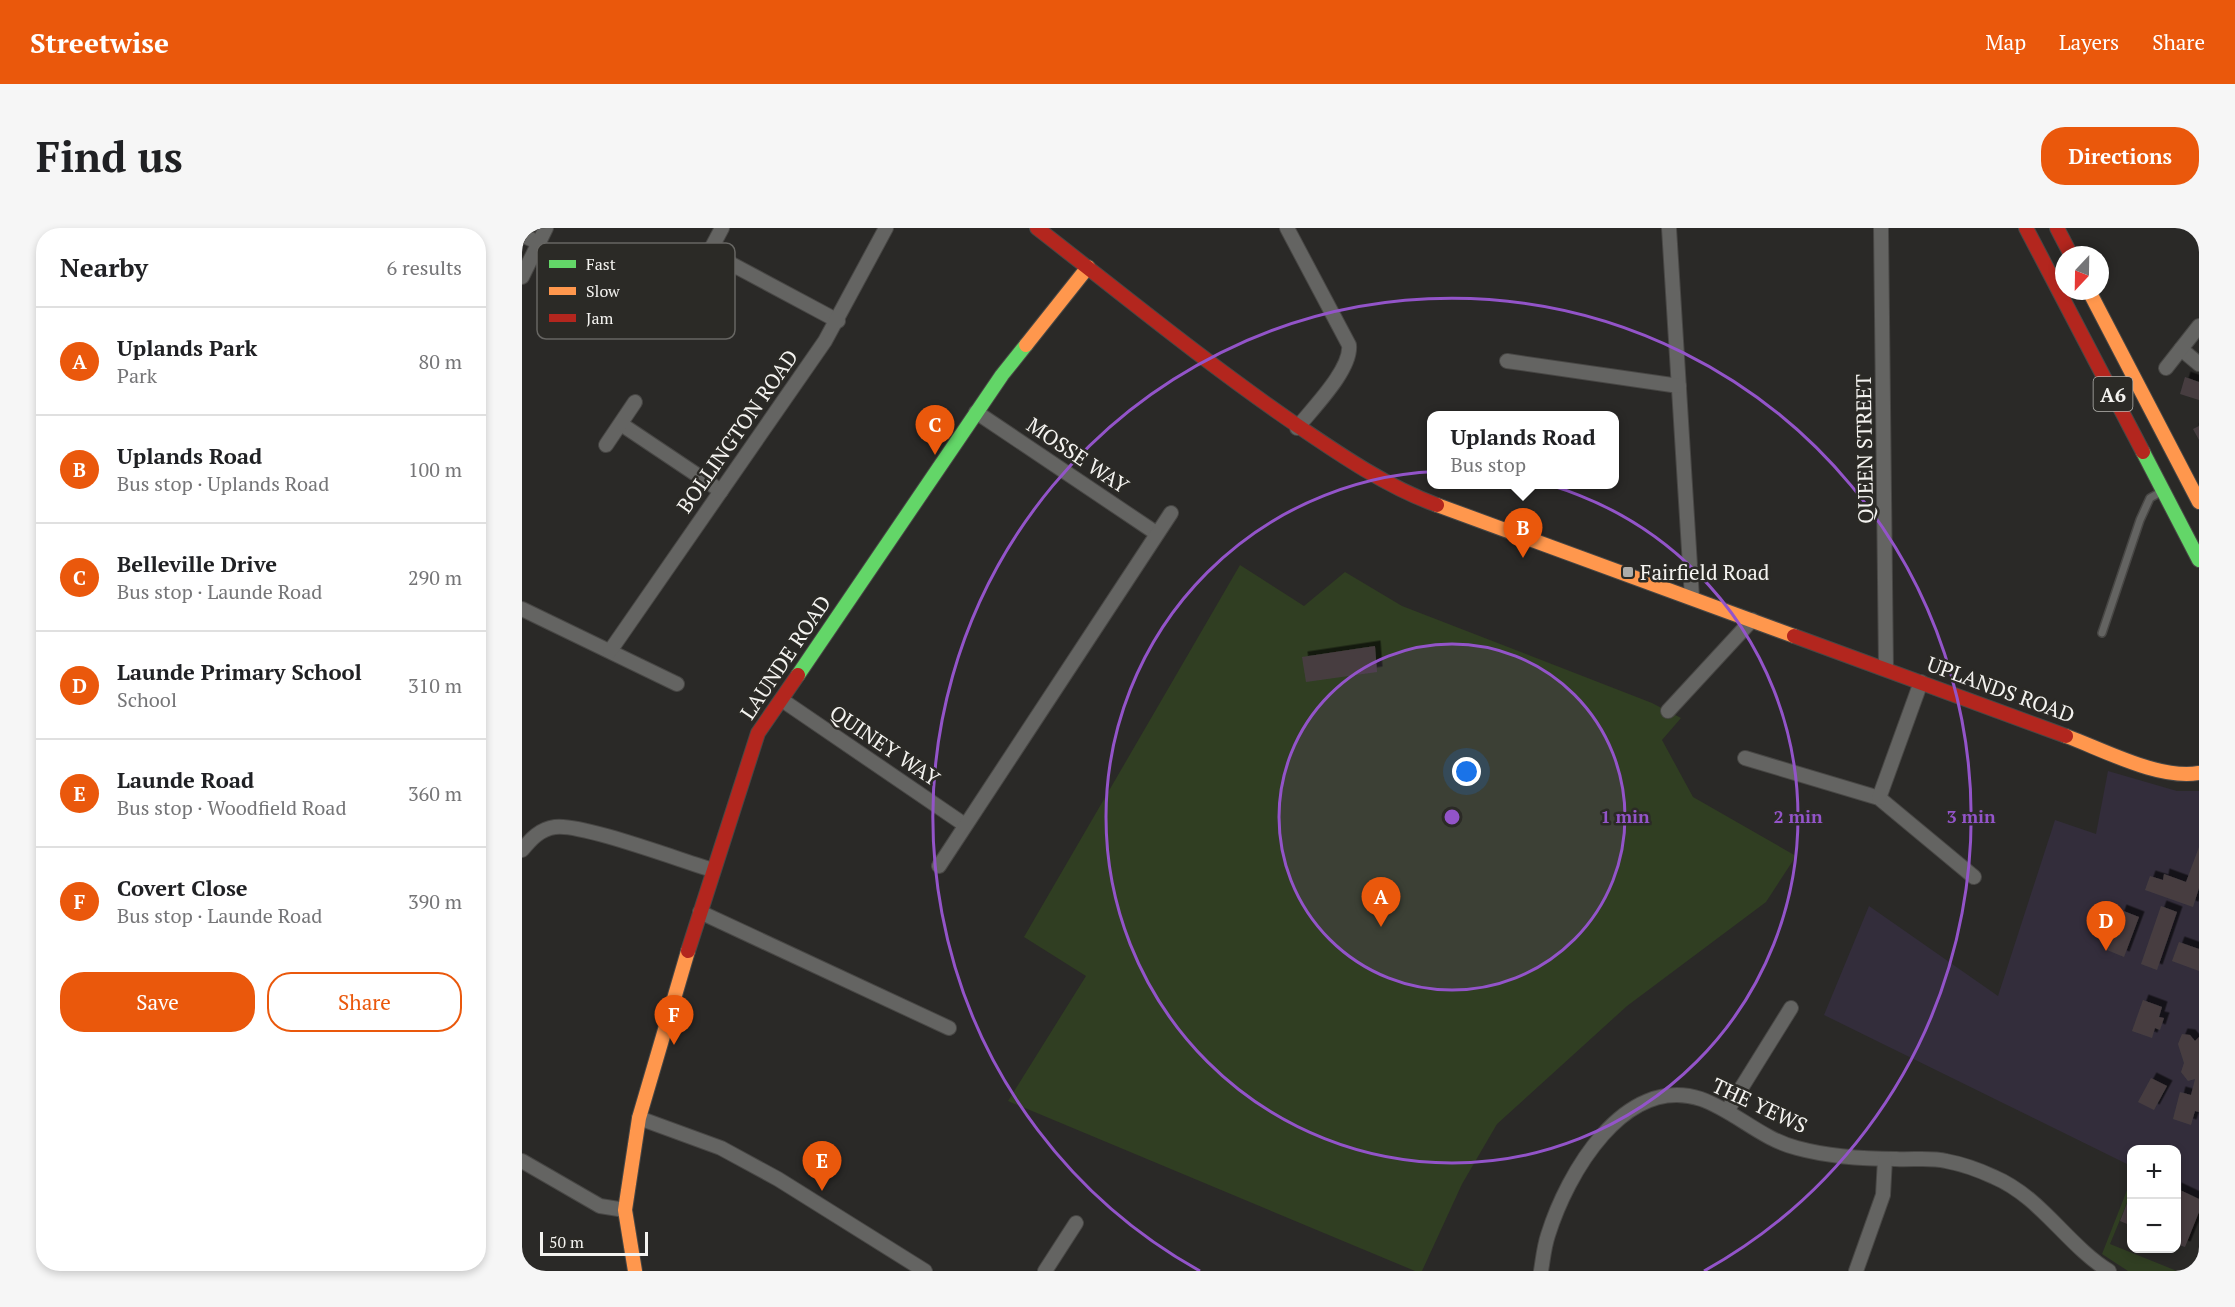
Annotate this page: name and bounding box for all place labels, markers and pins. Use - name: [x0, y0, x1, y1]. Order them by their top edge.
- pin: C: [916, 406, 954, 455]
- pin: B: [1504, 508, 1542, 558]
- place label: Fairfield Road: [1640, 558, 1770, 586]
- marker: Fairfield Road: [1621, 565, 1635, 579]
- centre of rings: [1442, 807, 1462, 827]
- pin: A: [1362, 878, 1400, 927]
- pin: D: [2086, 902, 2126, 951]
- pin: F: [654, 996, 694, 1045]
- pin: E: [802, 1142, 842, 1191]

